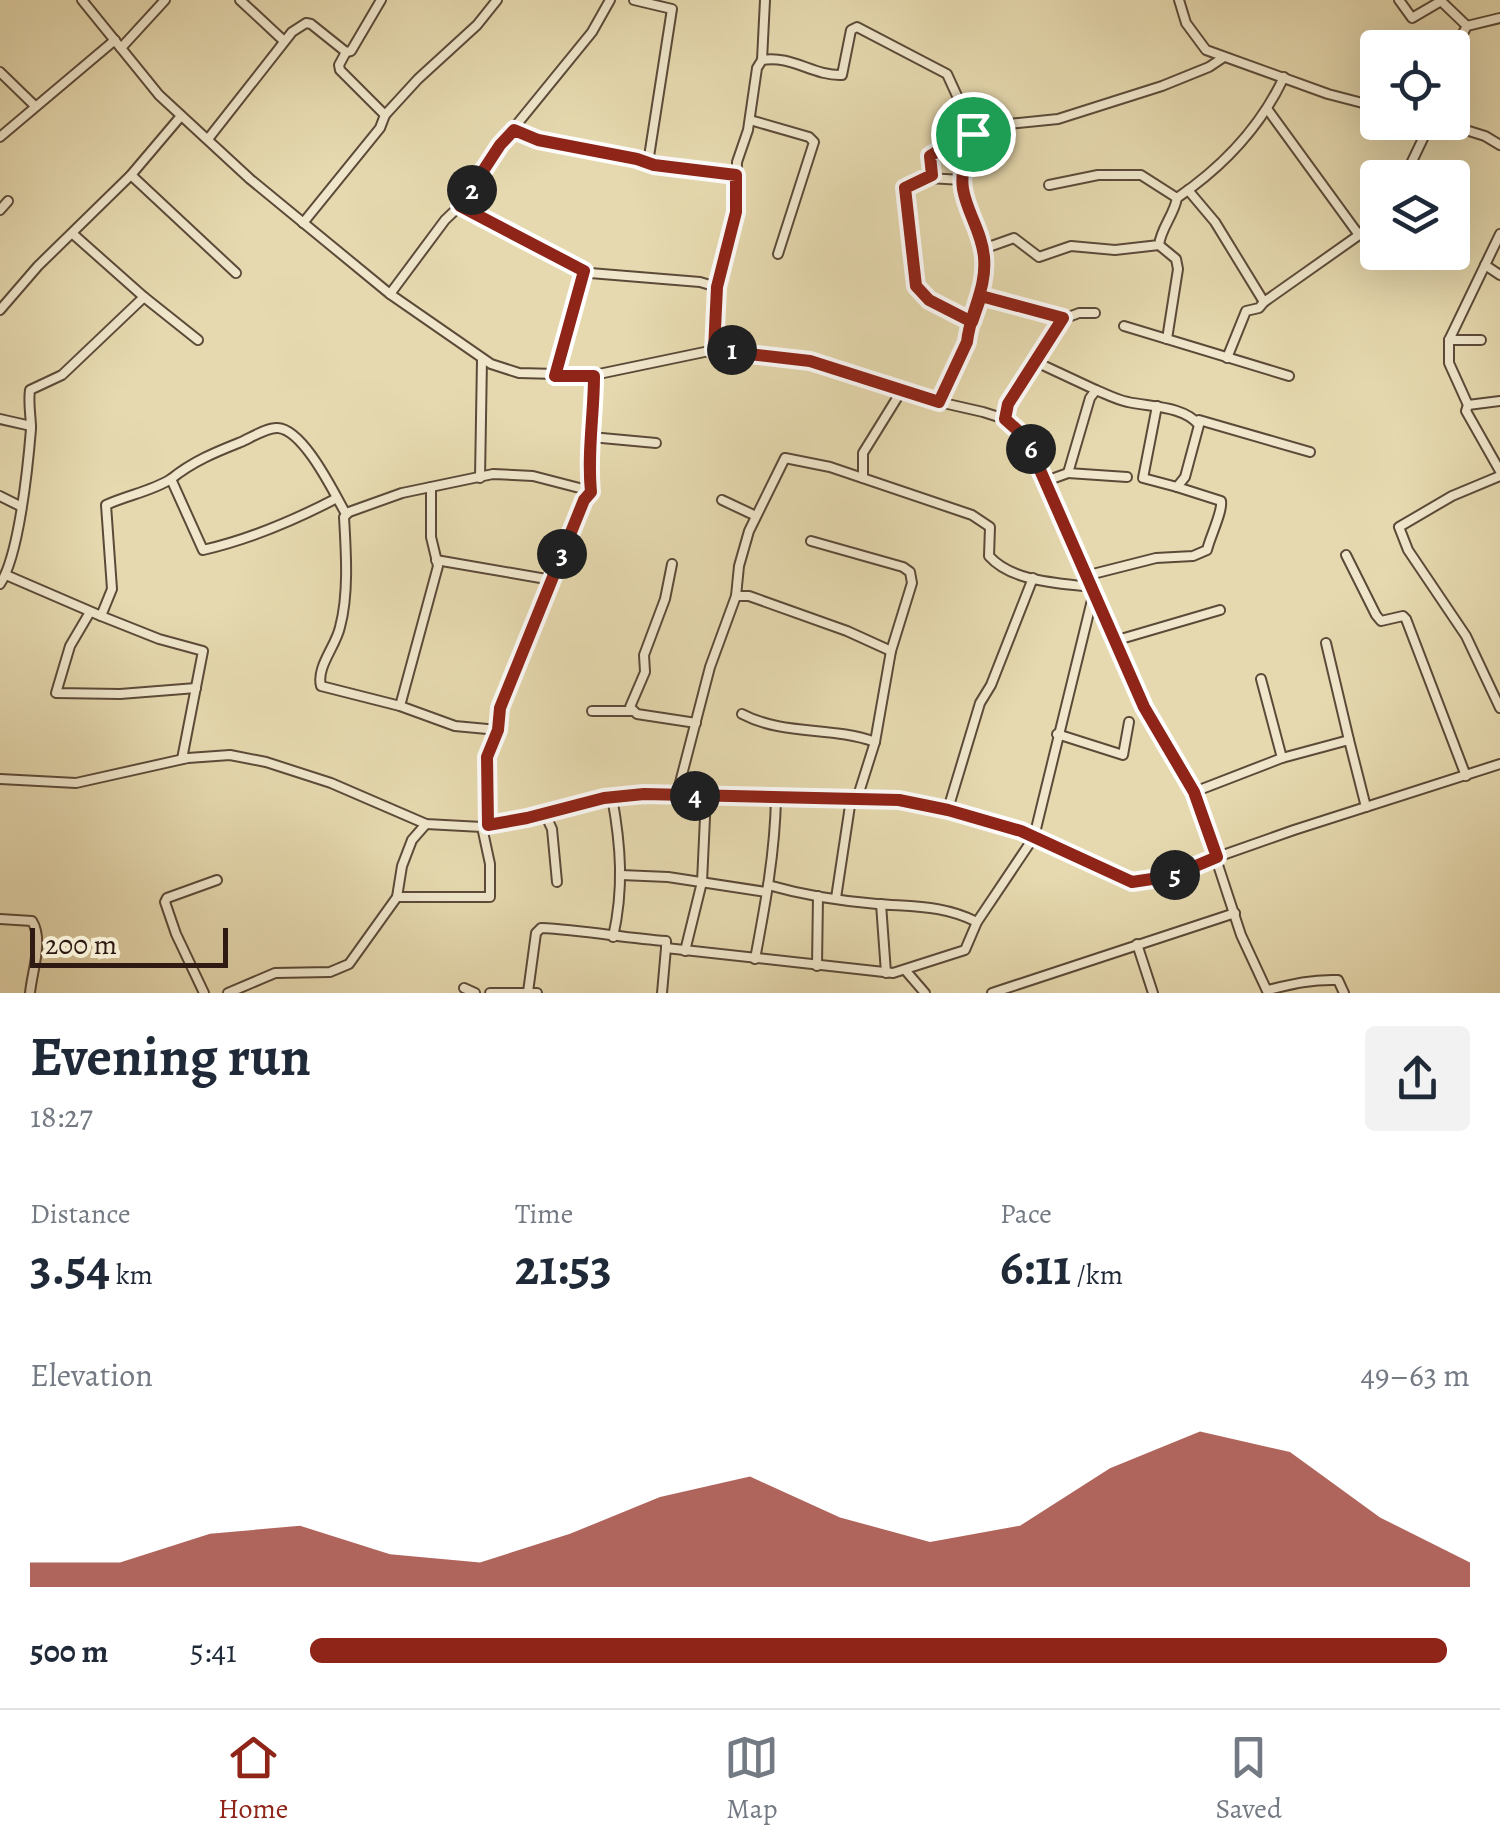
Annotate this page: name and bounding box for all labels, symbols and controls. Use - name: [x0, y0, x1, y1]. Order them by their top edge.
- map controls: [1360, 30, 1470, 270]
- button: locate: [1360, 30, 1470, 140]
- pin: [931, 92, 1016, 177]
- icon: arrive: [946, 107, 1001, 162]
- button: layers: [1360, 160, 1470, 270]
- pin: 2: [447, 165, 497, 215]
- text: 2: [465, 171, 479, 209]
- pin: 1: [707, 325, 757, 375]
- text: 1: [727, 331, 737, 369]
- pin: 6: [1006, 424, 1056, 474]
- text: 6: [1024, 430, 1038, 468]
- pin: 3: [537, 529, 587, 579]
- text: 3: [556, 535, 568, 573]
- pin: 4: [670, 771, 720, 821]
- text: 4: [688, 777, 702, 815]
- pin: 5: [1150, 850, 1200, 900]
- text: 5: [1169, 856, 1181, 894]
- scale bar: [30, 923, 228, 968]
- text: 200 m: [45, 926, 117, 964]
- text: Evening run: [30, 1019, 311, 1094]
- button: share: [1365, 1026, 1470, 1131]
- text: 18:27: [30, 1094, 93, 1138]
- text: Distance: [30, 1195, 130, 1233]
- text: Time: [515, 1195, 573, 1233]
- text: Pace: [1000, 1195, 1052, 1233]
- text: 3.54: [30, 1233, 110, 1301]
- text: 21:53: [515, 1233, 612, 1301]
- text: 6:11: [1000, 1233, 1071, 1301]
- text: km: [110, 1256, 153, 1294]
- text: /km: [1071, 1256, 1123, 1294]
- text: Elevation: [30, 1353, 153, 1397]
- text: 49–63 m: [1360, 1353, 1470, 1397]
- text: 500 m: [30, 1629, 108, 1673]
- text: 5:41: [190, 1629, 237, 1673]
- tab: Home: [218, 1730, 288, 1828]
- tab: Map: [724, 1730, 779, 1828]
- tab: Saved: [1216, 1730, 1282, 1828]

